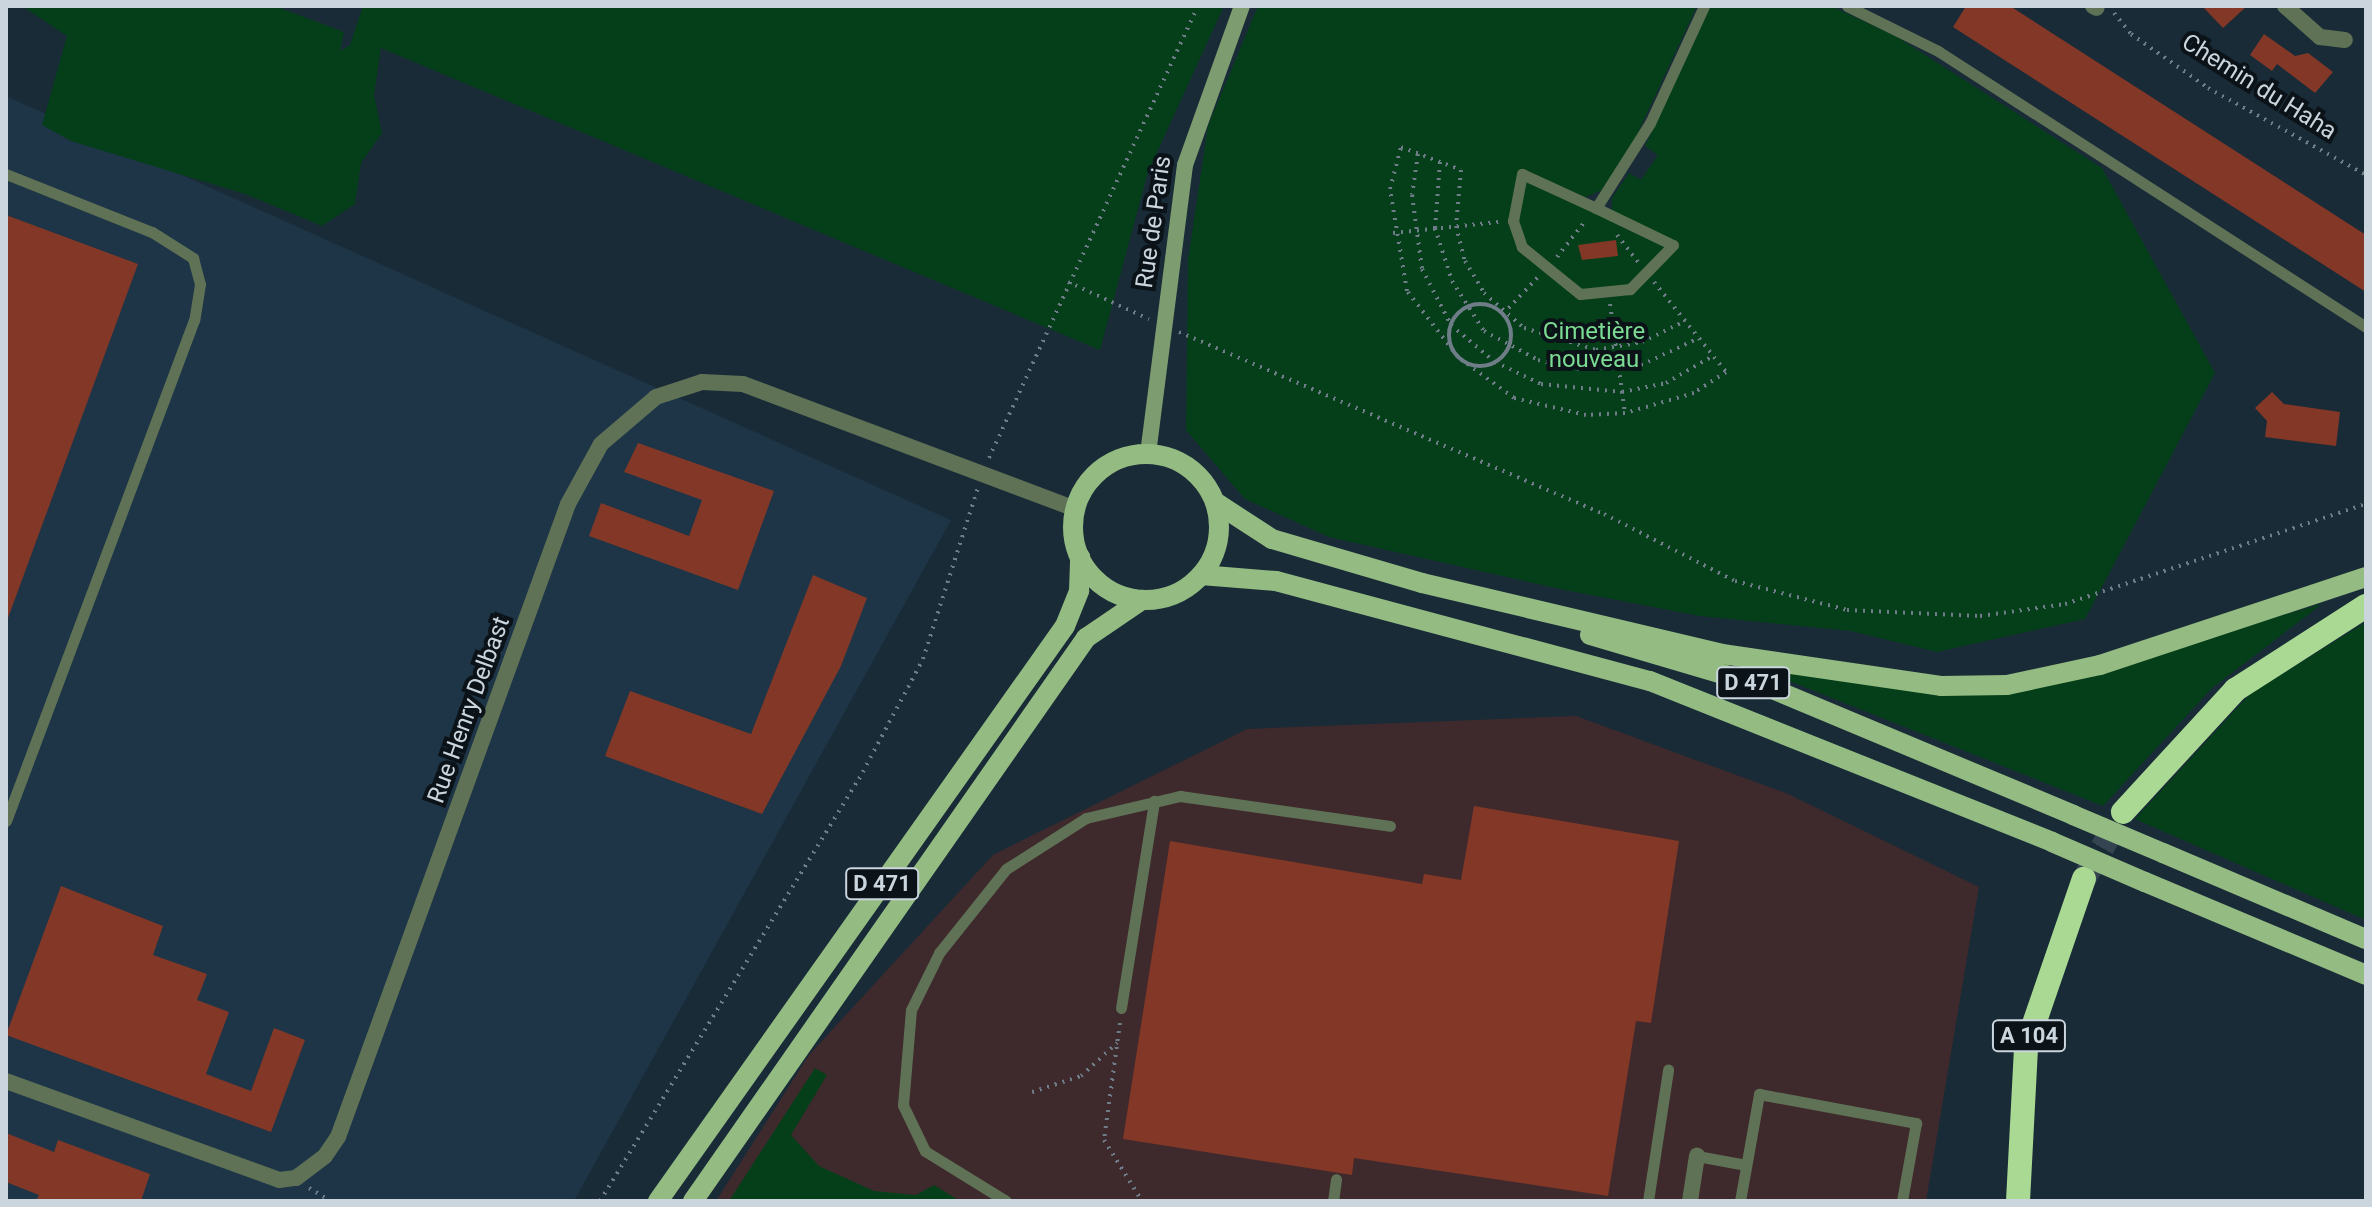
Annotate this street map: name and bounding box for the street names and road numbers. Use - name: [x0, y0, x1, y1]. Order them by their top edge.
- street label: Chemin du Haha: [2176, 28, 2342, 146]
- street label: Rue de Paris: [1130, 154, 1178, 290]
- street label: Rue Henry Delbast: [422, 613, 516, 807]
- road number: D 471: [1715, 665, 1791, 701]
- road number: D 471: [844, 866, 920, 902]
- road number: A 104: [1991, 1018, 2067, 1054]

